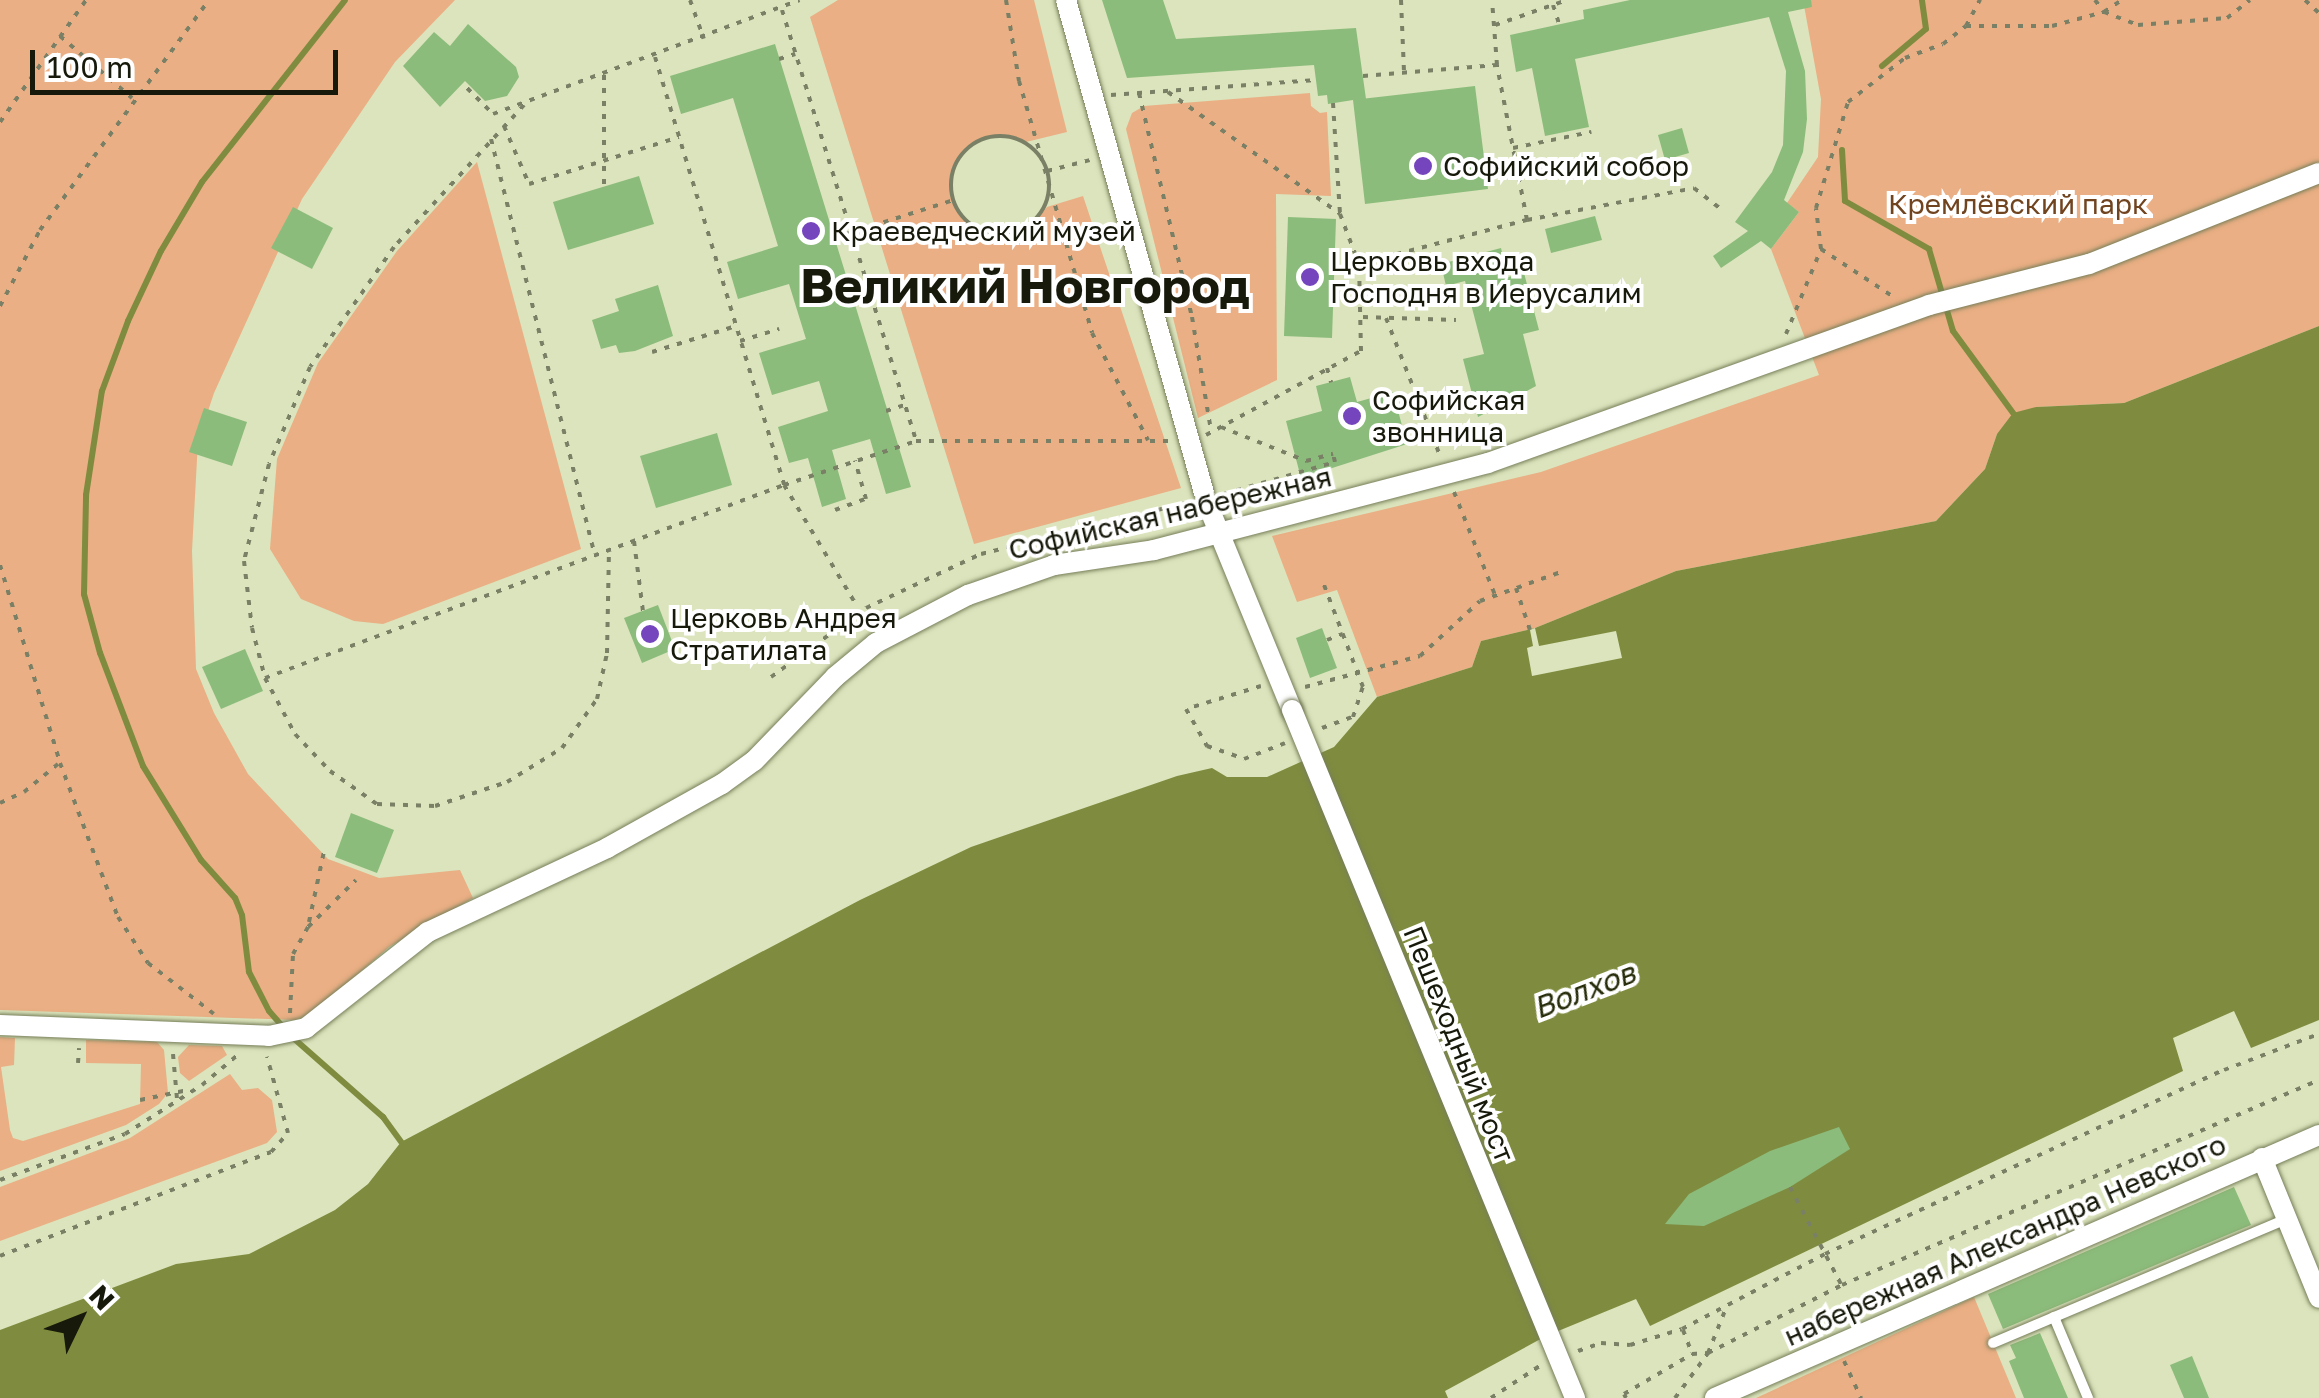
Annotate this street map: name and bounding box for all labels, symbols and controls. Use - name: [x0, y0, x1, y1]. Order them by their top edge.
- scale bar: [35, 30, 342, 92]
- text: 100 m: [47, 49, 133, 85]
- place label: Софийский собор: [1443, 149, 1689, 183]
- marker: Софийский собор: [1412, 155, 1434, 177]
- park label: Кремлёвский парк: [1888, 187, 2148, 221]
- place label: Краеведческий музей: [831, 214, 1136, 248]
- marker: Краеведческий музей: [800, 220, 822, 242]
- place label: Церковь входа Господня в Иерусалим: [1330, 244, 1642, 310]
- district label: Великий Новгород: [800, 257, 1250, 315]
- marker: Церковь входа Господня в Иерусалим: [1299, 266, 1321, 288]
- place label: Софийская звонница: [1372, 383, 1526, 449]
- marker: Софийская звонница: [1341, 405, 1363, 427]
- street label: Софийская набережная: [1005, 459, 1335, 567]
- place label: Церковь Андрея Стратилата: [670, 601, 897, 667]
- marker: Церковь Андрея Стратилата: [639, 623, 661, 645]
- street label: Пешеходный мост: [1396, 921, 1522, 1167]
- water label: Волхов: [1528, 954, 1640, 1026]
- street label: набережная Александра Невского: [1779, 1127, 2231, 1353]
- north arrow: [30, 1268, 130, 1368]
- text: N: [83, 1278, 122, 1316]

